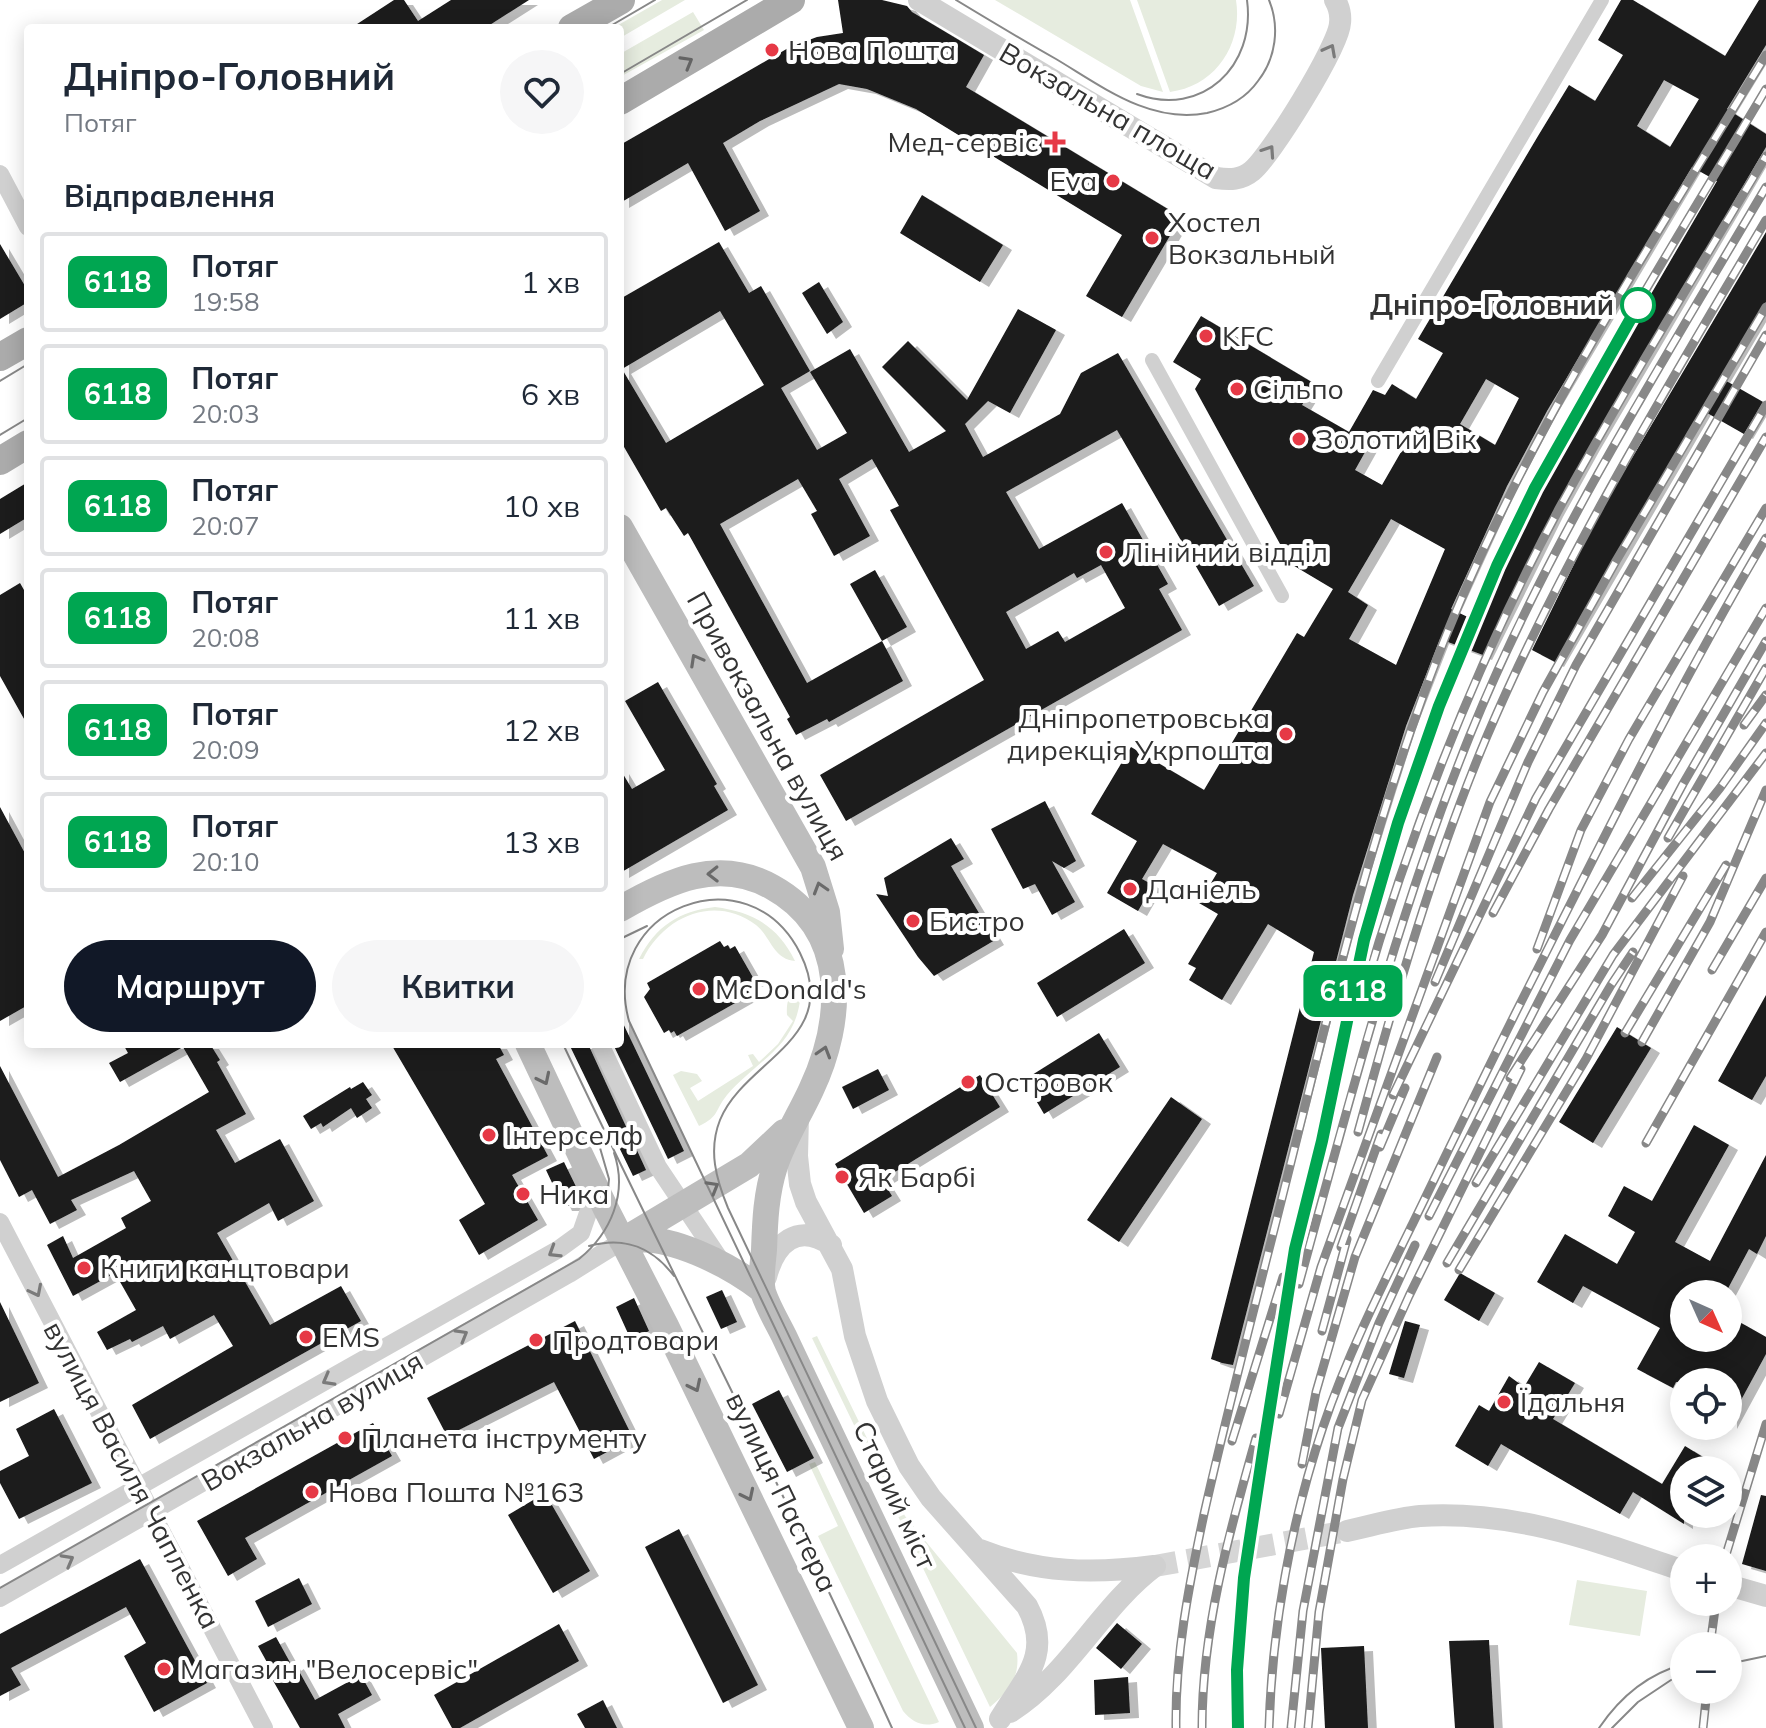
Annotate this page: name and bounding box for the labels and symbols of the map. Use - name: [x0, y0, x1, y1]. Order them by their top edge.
- place label: Нова Пошта: [788, 32, 956, 67]
- street label: Вокзальна площа: [994, 34, 1223, 187]
- marker: Нова Пошта: [763, 41, 781, 59]
- one-way arrow: [1320, 44, 1336, 58]
- one-way arrow: [678, 56, 693, 72]
- place label: Мед-сервіс: [887, 124, 1039, 159]
- marker: Мед-сервіс: [1046, 133, 1064, 151]
- one-way arrow: [1259, 145, 1274, 159]
- place label: Eva: [1049, 163, 1097, 198]
- marker: Eva: [1104, 172, 1122, 190]
- place label: Хостел Вокзальный: [1168, 204, 1336, 271]
- marker: Хостел Вокзальный: [1143, 229, 1161, 247]
- place label: Дніпро-Головний: [1370, 287, 1614, 322]
- marker: Дніпро-Головний: [1621, 288, 1655, 322]
- place label: KFC: [1222, 318, 1274, 353]
- marker: KFC: [1197, 327, 1215, 345]
- place label: Сільпо: [1253, 371, 1344, 406]
- marker: Сільпо: [1228, 380, 1246, 398]
- place label: Золотий Вік: [1315, 421, 1477, 456]
- marker: Золотий Вік: [1290, 430, 1308, 448]
- place label: Лінійний відділ: [1122, 534, 1328, 569]
- marker: Лінійний відділ: [1097, 543, 1115, 561]
- street label: Привокзальна вулиця: [680, 585, 857, 866]
- one-way arrow: [690, 654, 706, 669]
- place label: Дніпропетровська дирекція Укрпошта: [1007, 700, 1270, 767]
- marker: Дніпропетровська дирекція Укрпошта: [1277, 725, 1295, 743]
- one-way arrow: [706, 865, 719, 882]
- place label: Даніель: [1146, 871, 1257, 906]
- marker: Даніель: [1121, 880, 1139, 898]
- one-way arrow: [813, 882, 829, 895]
- place label: Бистро: [929, 903, 1025, 938]
- marker: Бистро: [904, 912, 922, 930]
- line badge: 6118: [1297, 965, 1409, 1017]
- place label: McDonald's: [715, 971, 867, 1006]
- marker: McDonald's: [690, 980, 708, 998]
- one-way arrow: [815, 1045, 831, 1059]
- place label: Островок: [984, 1064, 1114, 1099]
- one-way arrow: [534, 1070, 550, 1085]
- marker: Островок: [959, 1073, 977, 1091]
- place label: Інтерселф: [505, 1117, 643, 1152]
- marker: Інтерселф: [480, 1126, 498, 1144]
- place label: Як Барбі: [858, 1159, 976, 1194]
- marker: Як Барбі: [833, 1168, 851, 1186]
- place label: Ника: [539, 1176, 609, 1211]
- one-way arrow: [704, 1181, 719, 1197]
- marker: Ника: [514, 1185, 532, 1203]
- one-way arrow: [548, 1242, 563, 1257]
- place label: Книги канцтовари: [100, 1250, 350, 1285]
- marker: Книги канцтовари: [75, 1259, 93, 1277]
- north arrow: [1670, 1280, 1742, 1352]
- one-way arrow: [26, 1283, 41, 1298]
- street label: вулиця Василя Чапленка: [37, 1315, 228, 1634]
- place label: EMS: [322, 1319, 380, 1354]
- place label: Продтовари: [552, 1322, 719, 1357]
- marker: EMS: [297, 1328, 315, 1346]
- one-way arrow: [454, 1330, 468, 1345]
- marker: Продтовари: [527, 1331, 545, 1349]
- street label: Вокзальна вулиця: [195, 1343, 429, 1498]
- one-way arrow: [322, 1371, 336, 1386]
- one-way arrow: [685, 1378, 701, 1393]
- place label: Їдальня: [1519, 1384, 1625, 1419]
- street label: вулиця Пастера: [719, 1386, 846, 1597]
- marker: Їдальня: [1495, 1393, 1513, 1411]
- street label: Старий міст: [846, 1415, 945, 1575]
- place label: Планета інструменту: [361, 1420, 647, 1455]
- marker: Планета інструменту: [336, 1429, 354, 1447]
- place label: Нова Пошта №163: [328, 1474, 584, 1509]
- marker: Нова Пошта №163: [303, 1483, 321, 1501]
- one-way arrow: [738, 1487, 754, 1502]
- one-way arrow: [59, 1554, 74, 1570]
- place label: Магазин "Велосервіс": [180, 1651, 478, 1686]
- marker: Магазин "Велосервіс": [155, 1660, 173, 1678]

